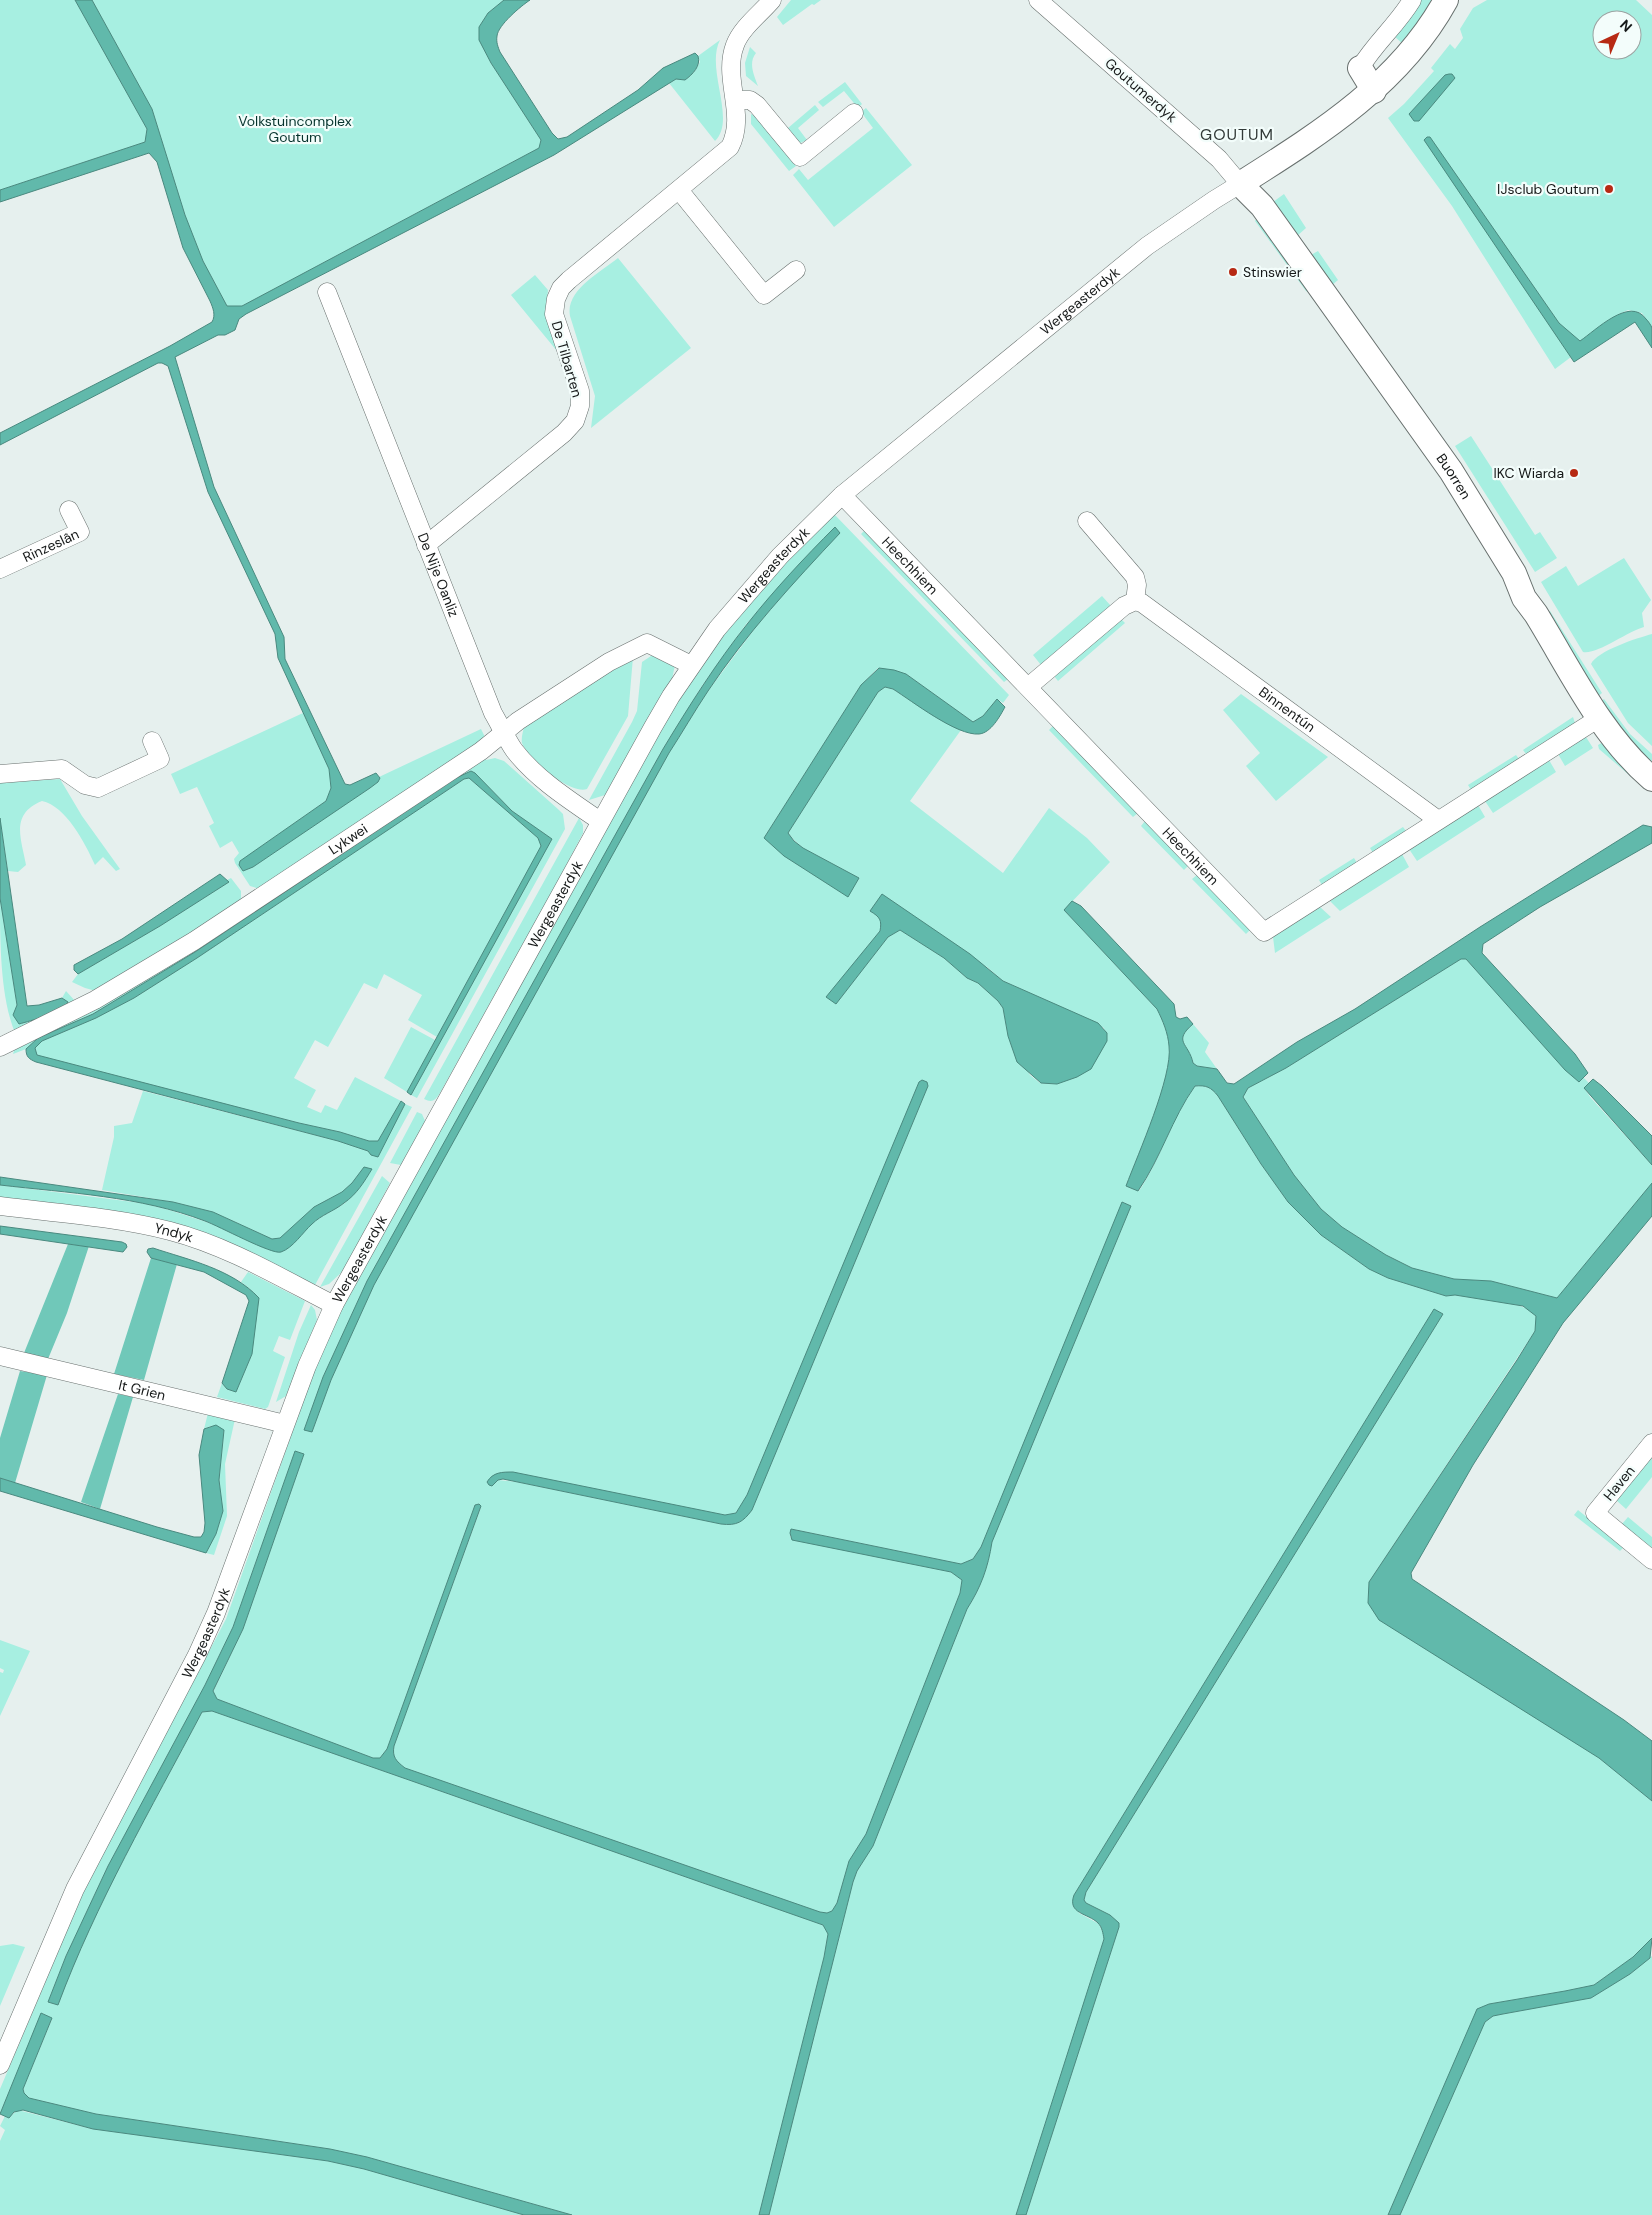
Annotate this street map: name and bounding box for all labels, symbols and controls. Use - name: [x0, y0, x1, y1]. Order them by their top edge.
- north arrow: [1592, 10, 1642, 60]
- text: N: [1616, 16, 1636, 36]
- street label: Goutumerdyk: [1101, 54, 1181, 126]
- park label: Volkstuincomplex Goutum: [238, 112, 352, 146]
- district label: GOUTUM: [1200, 124, 1274, 145]
- place label: IJsclub Goutum: [1497, 180, 1599, 198]
- marker: IJsclub Goutum: [1603, 183, 1615, 195]
- street label: Wergeasterdyk: [1036, 263, 1123, 339]
- place label: Stinswier: [1243, 263, 1302, 281]
- marker: Stinswier: [1227, 266, 1239, 278]
- street label: De Tilbarten: [548, 319, 586, 399]
- street label: Buorren: [1432, 450, 1475, 502]
- place label: IKC Wiarda: [1494, 464, 1564, 482]
- marker: IKC Wiarda: [1568, 467, 1580, 479]
- street label: Wergeasterdyk: [734, 523, 813, 607]
- street label: Rinzeslân: [20, 525, 82, 566]
- street label: De Nije Oanliz: [414, 530, 463, 619]
- street label: Heechhiem: [878, 533, 942, 598]
- street label: Binnentún: [1255, 683, 1319, 736]
- street label: Lykwei: [325, 820, 371, 858]
- street label: Heechhiem: [1159, 823, 1223, 889]
- street label: Wergeasterdyk: [524, 857, 587, 951]
- street label: Wergeasterdyk: [328, 1212, 391, 1306]
- street label: Yndyk: [153, 1219, 195, 1246]
- street label: It Grien: [117, 1376, 167, 1404]
- street label: Haven: [1599, 1462, 1639, 1504]
- street label: Wergeasterdyk: [177, 1585, 234, 1681]

